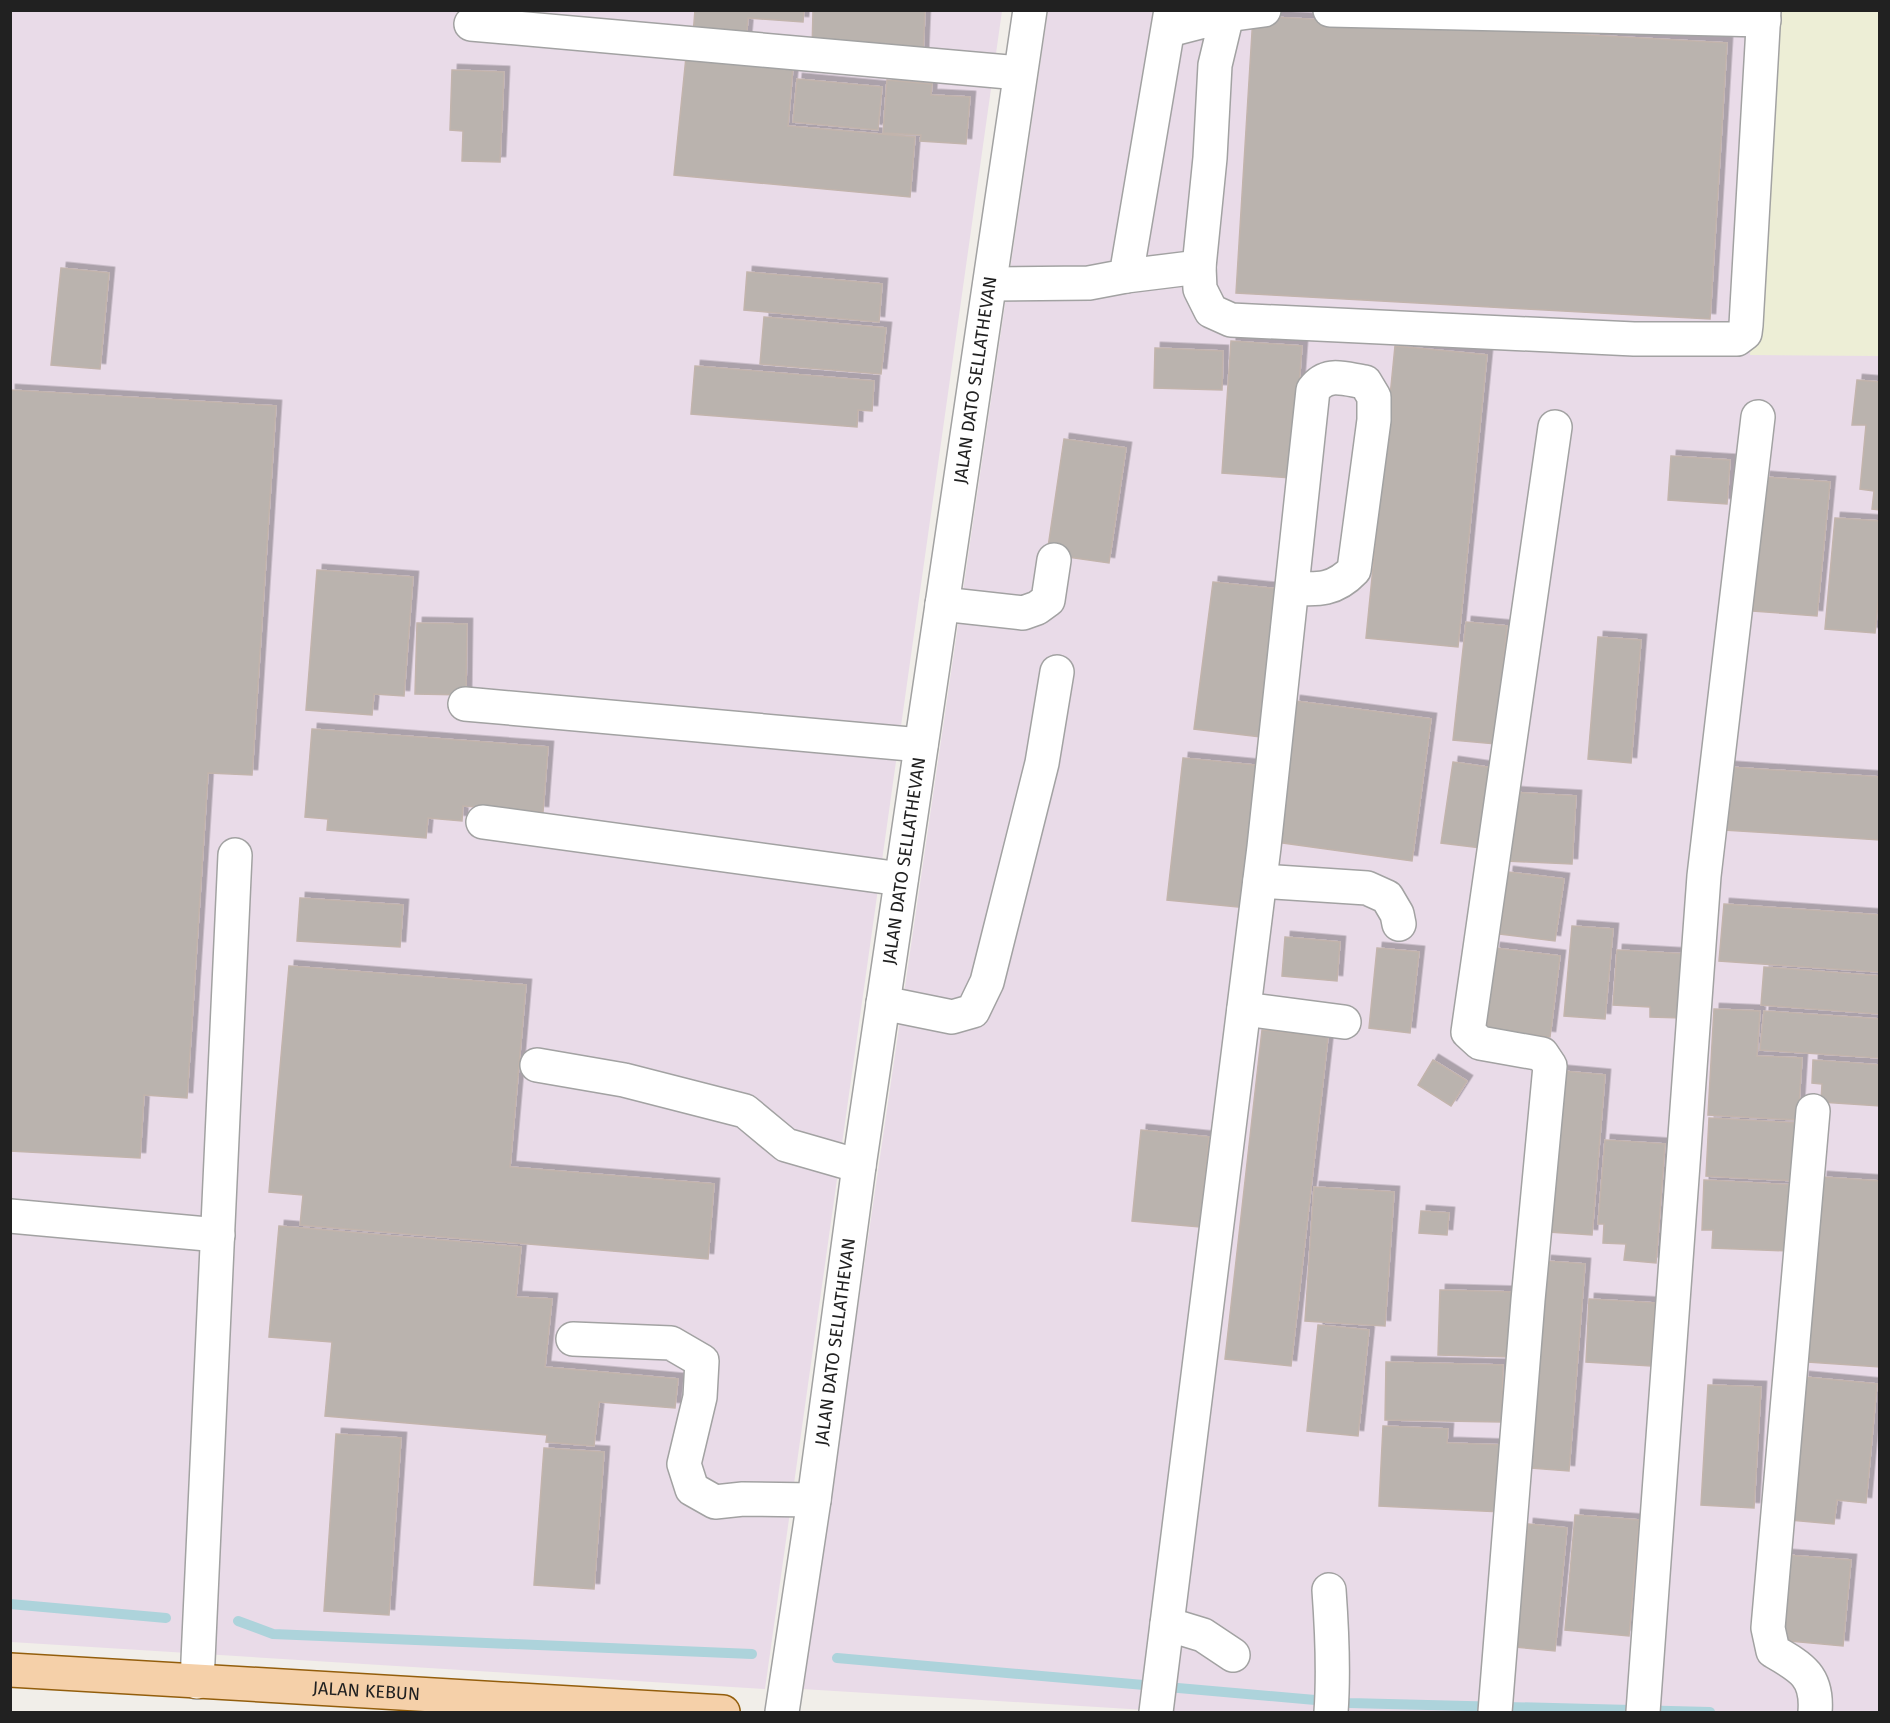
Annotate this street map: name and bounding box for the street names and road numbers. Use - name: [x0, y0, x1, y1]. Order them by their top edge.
- street label: JALAN DATO SELLATHEVAN: [949, 275, 1001, 485]
- street label: JALAN DATO SELLATHEVAN: [878, 756, 930, 966]
- street label: JALAN DATO SELLATHEVAN: [810, 1237, 860, 1447]
- street label: JALAN KEBUN: [312, 1677, 421, 1705]

